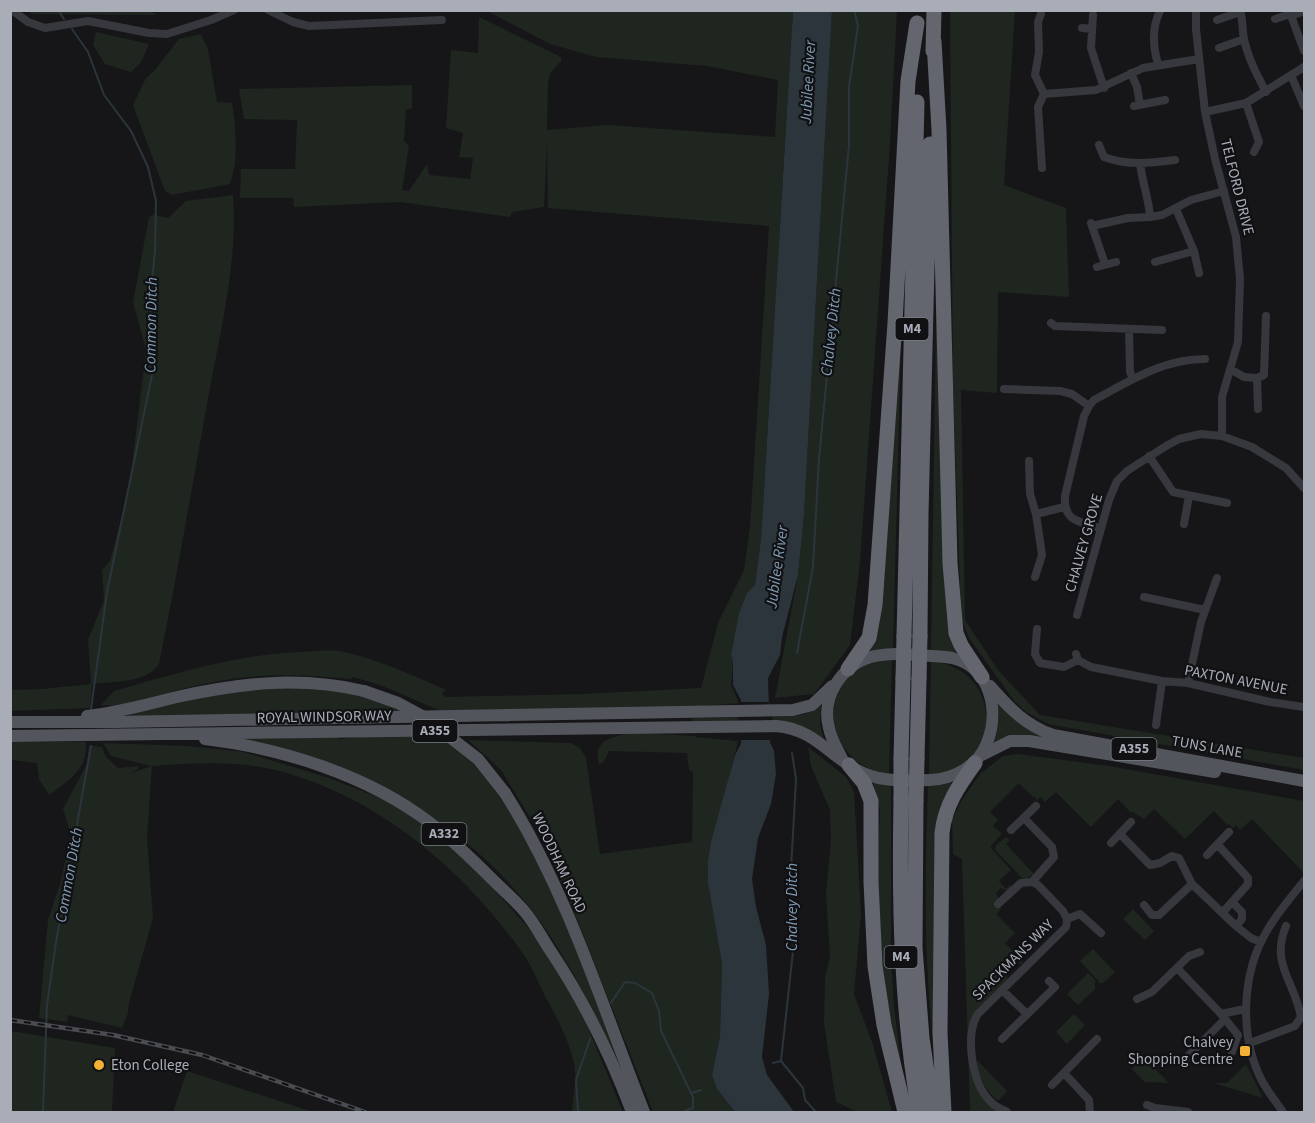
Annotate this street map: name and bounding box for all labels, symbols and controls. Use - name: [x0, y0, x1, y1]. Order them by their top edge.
- water label: Jubilee River: [795, 38, 821, 125]
- street label: TELFORD DRIVE: [1215, 137, 1259, 237]
- water label: Common Ditch: [139, 277, 163, 373]
- water label: Chalvey Ditch: [815, 287, 847, 377]
- road number: M4: [896, 318, 928, 340]
- street label: CHALVEY GROVE: [1060, 491, 1108, 595]
- water label: Jubilee River: [760, 523, 794, 611]
- street label: PAXTON AVENUE: [1183, 660, 1289, 700]
- street label: ROYAL WINDSOR WAY: [257, 705, 392, 729]
- road number: A355: [412, 720, 458, 742]
- street label: TUNS LANE: [1170, 730, 1244, 764]
- road number: A355: [1112, 738, 1156, 760]
- street label: WOODHAM ROAD: [527, 809, 591, 917]
- road number: A332: [422, 823, 466, 845]
- water label: Common Ditch: [50, 826, 88, 924]
- water label: Chalvey Ditch: [781, 863, 803, 951]
- street label: SPACKMANS WAY: [968, 914, 1059, 1005]
- road number: M4: [884, 946, 918, 968]
- place label: Chalvey Shopping Centre: [1128, 1032, 1233, 1070]
- marker: Chalvey Shopping Centre: [1238, 1044, 1252, 1058]
- place label: Eton College: [111, 1055, 189, 1076]
- marker: Eton College: [92, 1058, 106, 1072]

